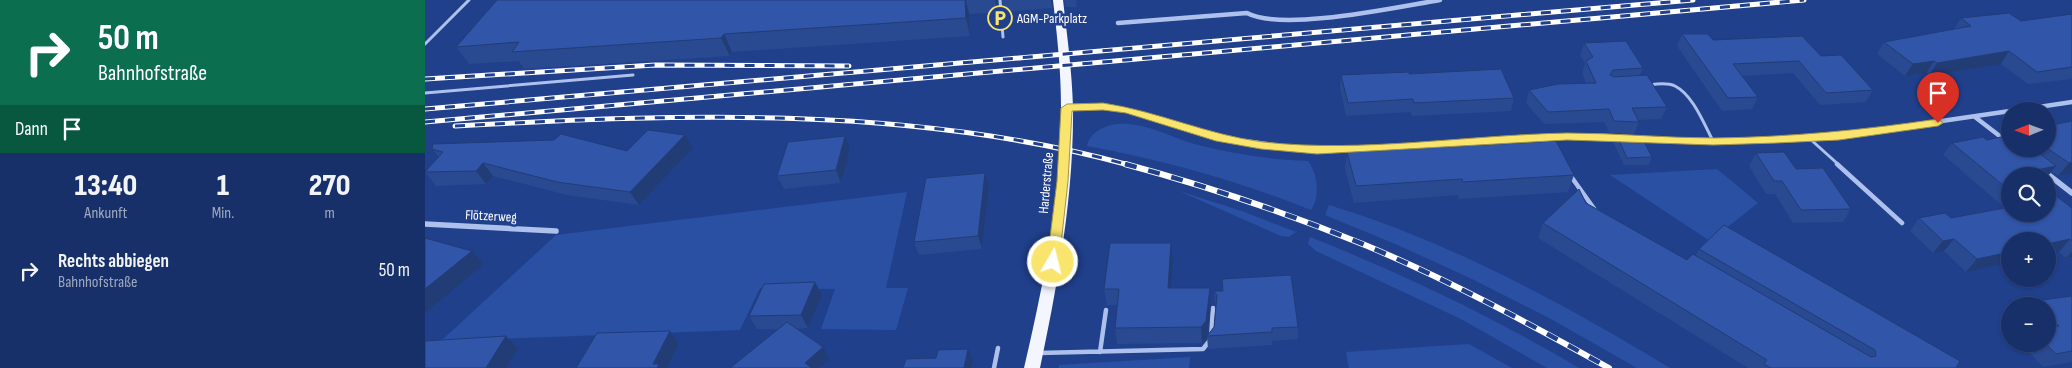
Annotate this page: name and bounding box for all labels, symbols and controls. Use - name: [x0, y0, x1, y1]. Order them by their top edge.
- parking icon: AGM-Parkplatz: [987, 5, 1013, 31]
- place label: AGM-Parkplatz: [1016, 10, 1087, 27]
- text: 50 m: [98, 17, 159, 60]
- icon: right: [15, 20, 80, 85]
- text: Bahnhofstraße: [98, 60, 207, 87]
- pin: [1917, 72, 1959, 123]
- icon: arrive: [1924, 79, 1952, 107]
- north arrow: [2001, 102, 2056, 158]
- map controls: [2001, 102, 2056, 352]
- icon: arrive: [58, 115, 86, 143]
- text: Dann: [15, 118, 48, 141]
- street label: Harderstraße: [1035, 152, 1057, 214]
- button: search: [2001, 167, 2056, 222]
- text: 13:40: [75, 168, 137, 204]
- text: 1: [217, 168, 229, 204]
- text: 270: [309, 168, 350, 204]
- text: Ankunft: [84, 204, 127, 223]
- text: Min.: [212, 204, 234, 223]
- text: m: [324, 204, 335, 223]
- street label: Flötzerweg: [465, 206, 518, 226]
- button: +: [2001, 232, 2056, 287]
- position arrow: [1026, 235, 1078, 287]
- text: Rechts abbiegen: [58, 250, 169, 273]
- icon: right: [15, 257, 43, 285]
- text: 50 m: [379, 259, 410, 282]
- text: Bahnhofstraße: [58, 273, 137, 292]
- button: −: [2001, 297, 2056, 352]

